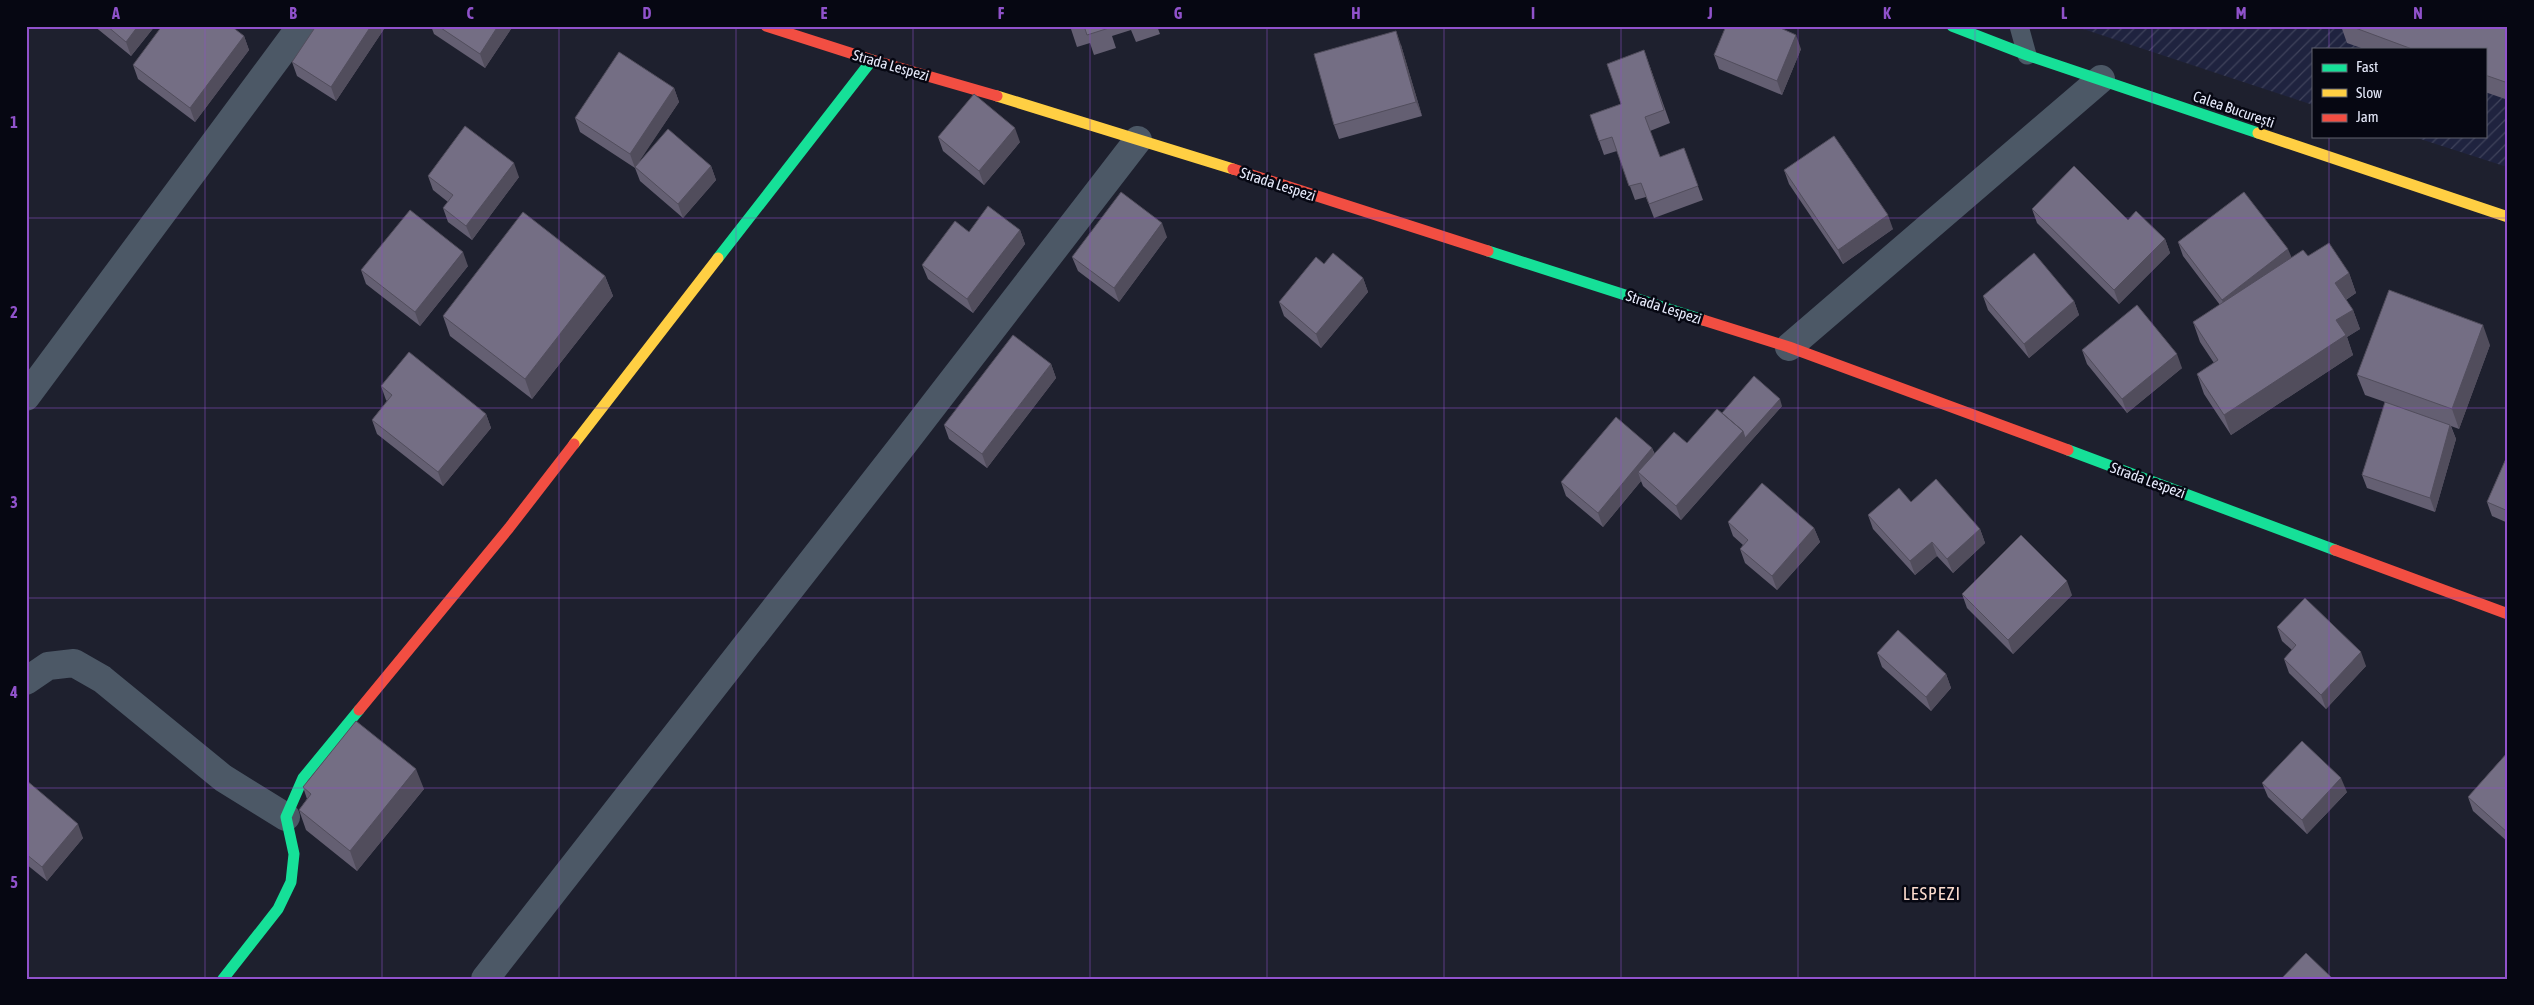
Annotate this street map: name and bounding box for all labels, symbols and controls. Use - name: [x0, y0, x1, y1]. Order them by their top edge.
- text: A: [111, 4, 120, 22]
- text: B: [289, 4, 297, 22]
- text: C: [466, 4, 474, 22]
- text: D: [643, 4, 652, 22]
- text: E: [821, 4, 828, 22]
- text: F: [998, 4, 1005, 22]
- text: G: [1174, 4, 1183, 22]
- text: H: [1351, 4, 1361, 22]
- text: I: [1531, 4, 1535, 22]
- text: J: [1706, 4, 1713, 22]
- text: K: [1883, 4, 1891, 22]
- text: L: [2061, 4, 2068, 22]
- text: M: [2236, 4, 2246, 22]
- text: N: [2413, 4, 2423, 22]
- street label: Strada Lespezi: [851, 46, 931, 84]
- legend: [2312, 48, 2486, 138]
- text: Fast: [2356, 58, 2378, 75]
- text: Slow: [2356, 84, 2382, 101]
- street label: Calea București: [2191, 87, 2277, 131]
- text: Jam: [2356, 108, 2379, 125]
- text: 1: [10, 113, 18, 131]
- street label: Strada Lespezi: [1238, 164, 1318, 204]
- street label: Strada Lespezi: [1624, 287, 1704, 327]
- text: 2: [10, 303, 18, 321]
- street label: Strada Lespezi: [2108, 459, 2188, 501]
- text: 3: [10, 493, 18, 511]
- text: 4: [9, 683, 18, 701]
- text: 5: [10, 873, 18, 891]
- district label: LESPEZI: [1903, 883, 1961, 904]

